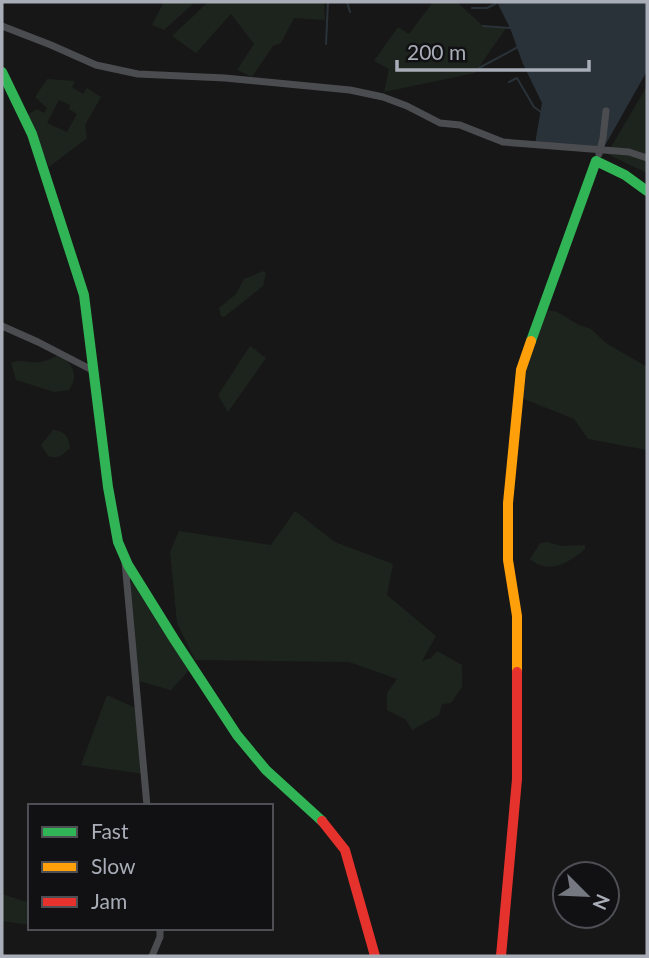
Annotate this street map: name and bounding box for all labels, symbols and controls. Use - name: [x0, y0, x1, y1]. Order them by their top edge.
- scale bar: [397, 28, 590, 72]
- text: 200 m: [407, 39, 466, 64]
- legend: [28, 804, 273, 930]
- text: Fast: [91, 818, 129, 843]
- text: Slow: [91, 853, 136, 878]
- north arrow: [551, 860, 621, 930]
- text: Jam: [91, 888, 127, 913]
- text: N: [589, 891, 615, 913]

